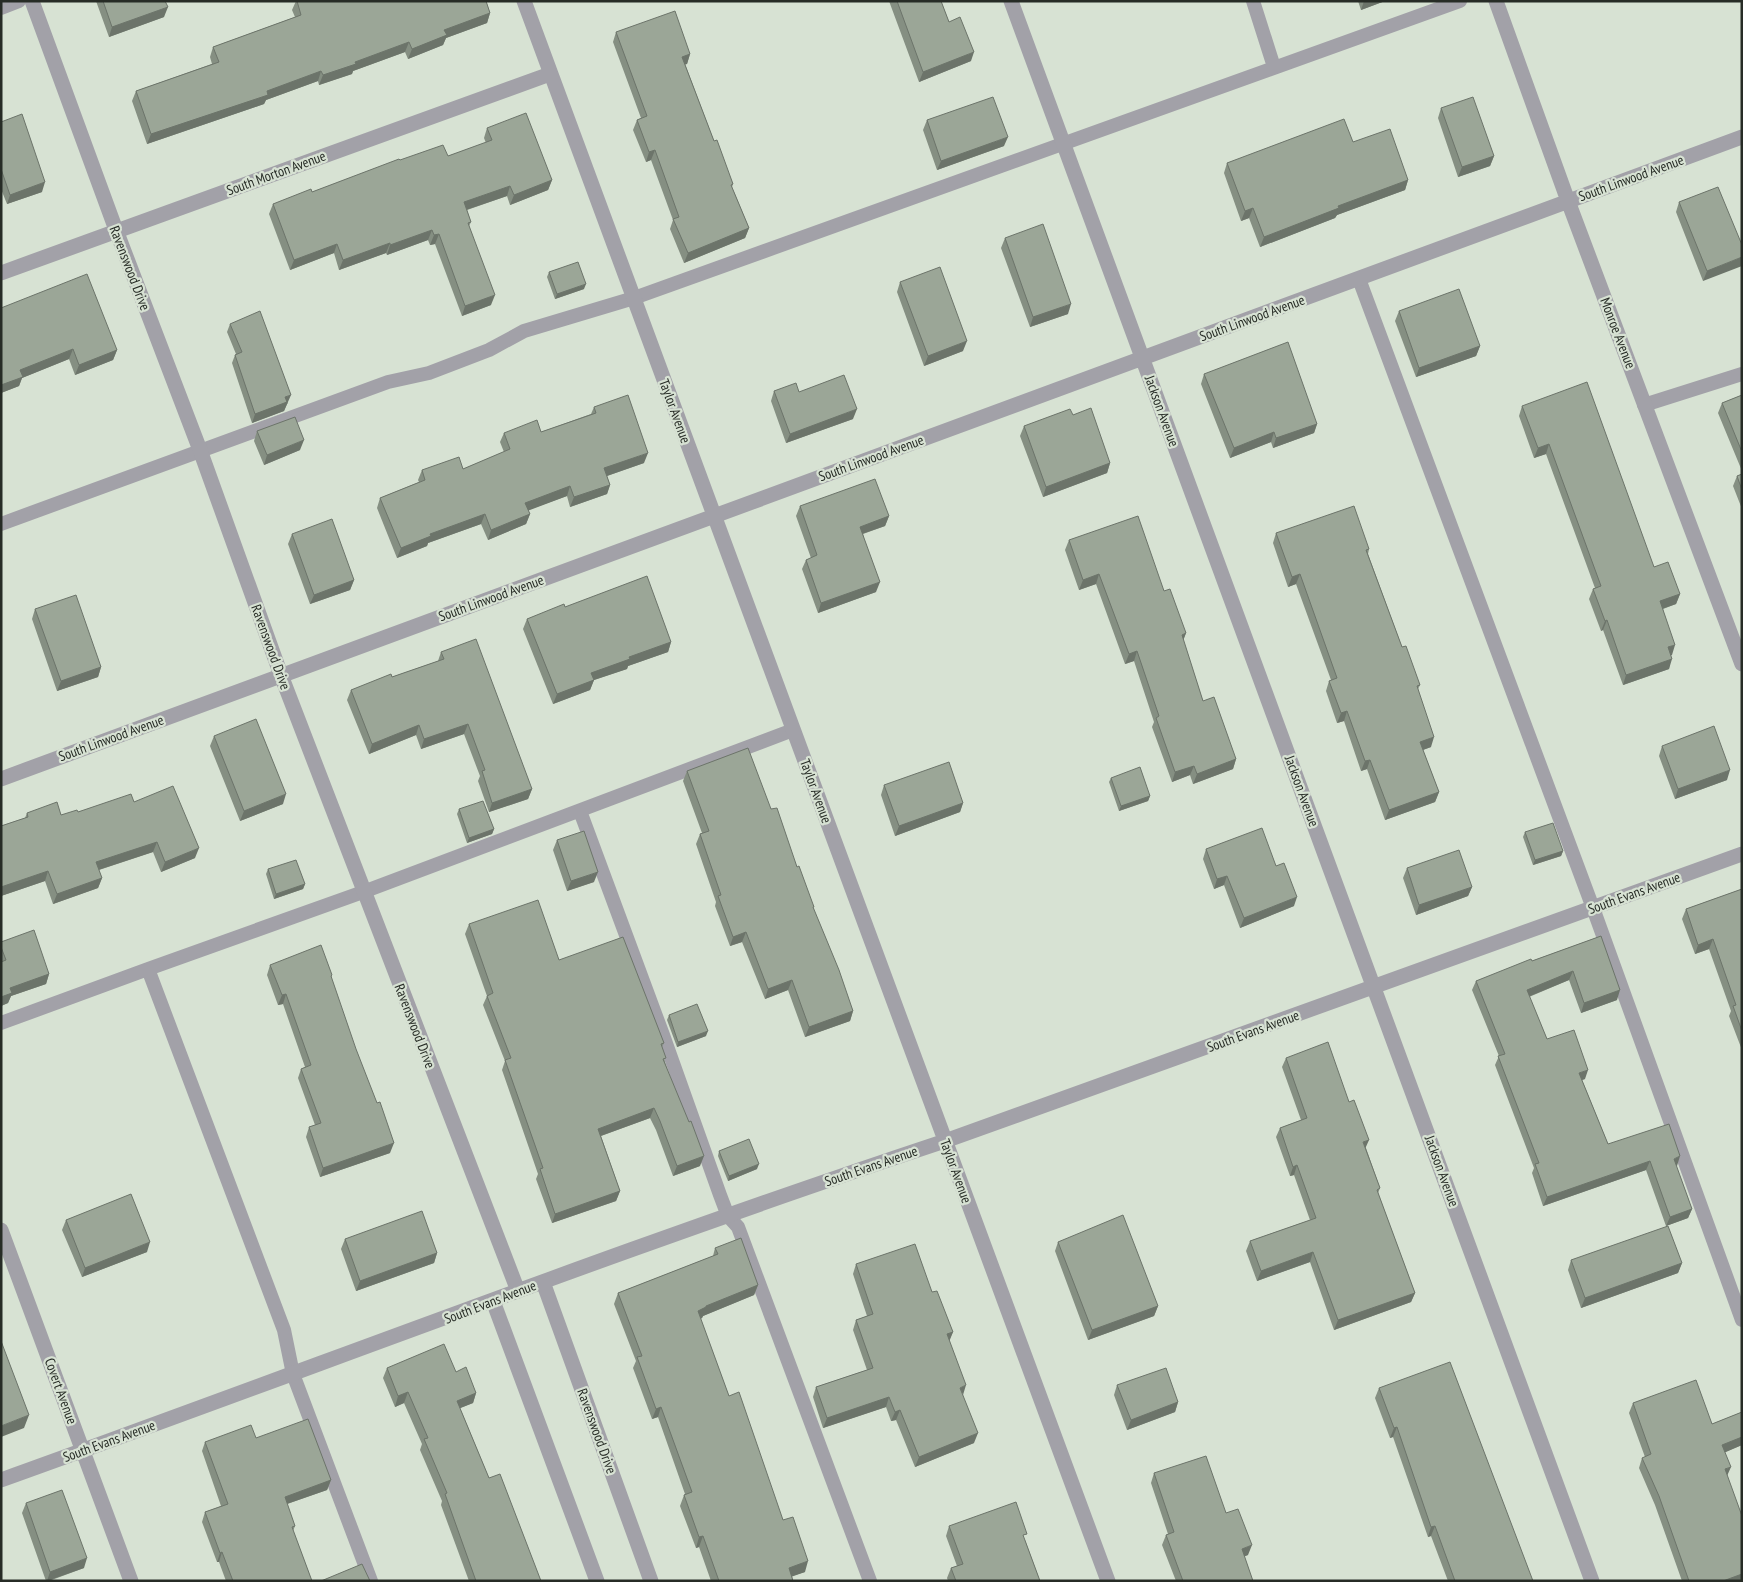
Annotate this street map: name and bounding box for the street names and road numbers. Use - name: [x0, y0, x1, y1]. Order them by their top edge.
- street label: South Morton Avenue: [224, 147, 328, 199]
- street label: South Linwood Avenue: [1576, 151, 1686, 205]
- street label: Ravenswood Drive: [106, 223, 154, 313]
- street label: South Linwood Avenue: [1197, 291, 1307, 345]
- street label: Monroe Avenue: [1596, 295, 1640, 371]
- street label: Jackson Avenue: [1140, 372, 1183, 449]
- street label: Taylor Avenue: [655, 376, 695, 446]
- street label: South Linwood Avenue: [816, 431, 926, 485]
- street label: South Linwood Avenue: [436, 571, 546, 625]
- street label: Ravenswood Drive: [247, 602, 295, 692]
- street label: South Linwood Avenue: [56, 711, 166, 765]
- street label: Jackson Avenue: [1280, 752, 1323, 829]
- street label: Taylor Avenue: [796, 756, 836, 826]
- street label: South Evans Avenue: [1585, 868, 1683, 918]
- street label: Ravenswood Drive: [391, 981, 439, 1071]
- street label: South Evans Avenue: [1204, 1006, 1302, 1056]
- street label: Jackson Avenue: [1420, 1132, 1463, 1209]
- street label: Taylor Avenue: [936, 1136, 976, 1206]
- street label: South Evans Avenue: [822, 1142, 920, 1190]
- street label: South Evans Avenue: [441, 1276, 539, 1328]
- street label: Covert Avenue: [41, 1355, 81, 1427]
- street label: Ravenswood Drive: [573, 1386, 621, 1476]
- street label: South Evans Avenue: [60, 1416, 158, 1466]

